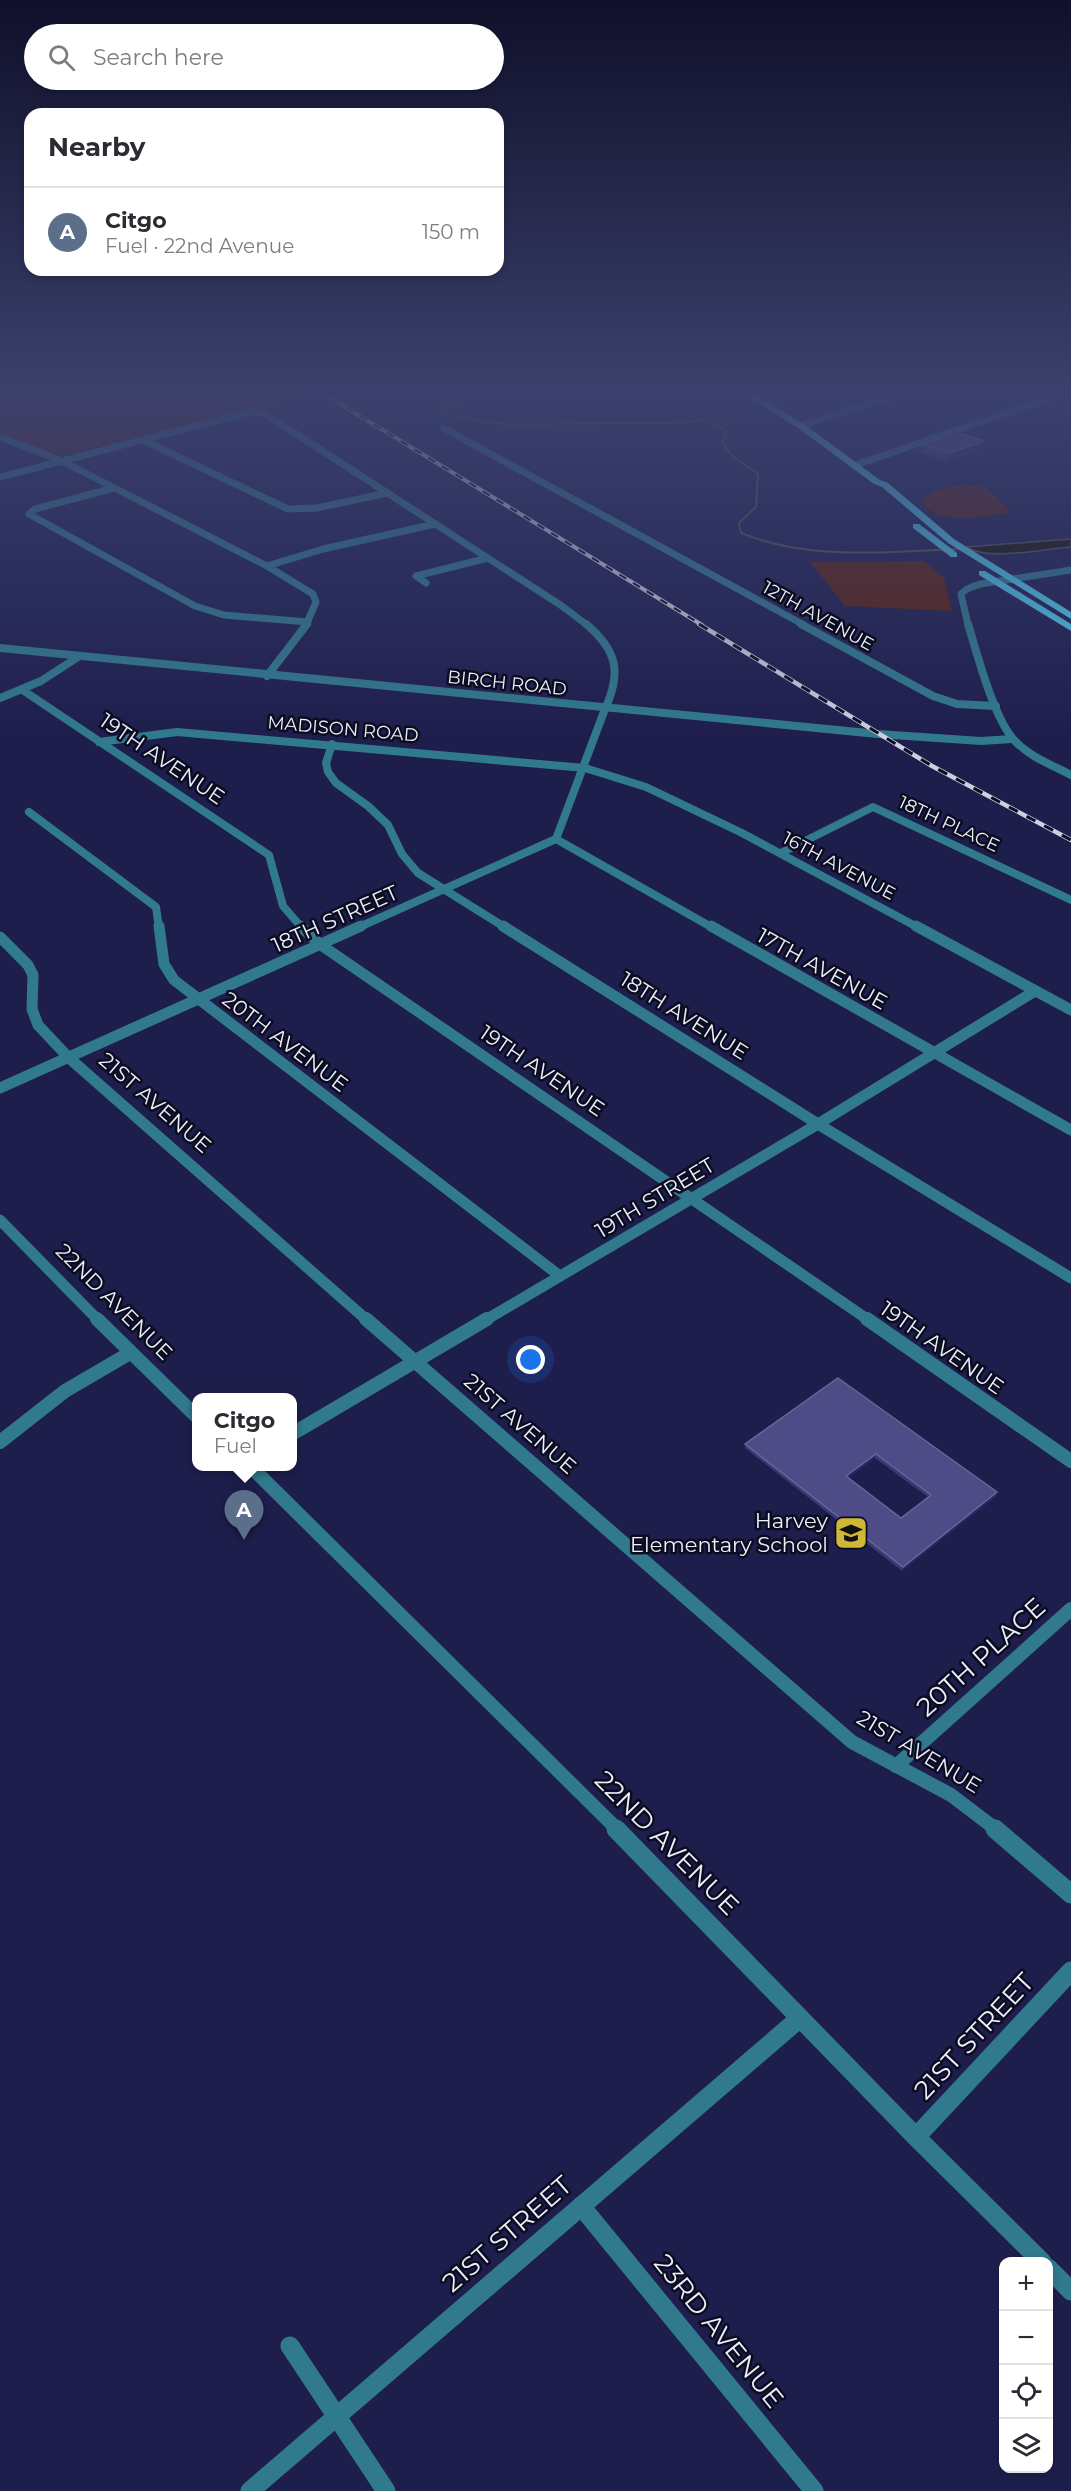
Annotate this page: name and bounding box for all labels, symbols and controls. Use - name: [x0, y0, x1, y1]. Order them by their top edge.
- search box: [24, 24, 504, 90]
- icon: search: [45, 41, 78, 74]
- text: Search here: [93, 44, 224, 71]
- text: Nearby: [48, 131, 145, 163]
- text: Citgo: [105, 207, 167, 234]
- text: A: [60, 220, 75, 244]
- text: 150 m: [422, 220, 480, 244]
- text: Fuel · 22nd Avenue: [105, 234, 294, 258]
- street label: 12TH AVENUE: [759, 576, 877, 656]
- street label: BIRCH ROAD: [446, 666, 568, 700]
- street label: 19TH AVENUE: [95, 708, 229, 809]
- street label: MADISON ROAD: [267, 711, 419, 747]
- street label: 18TH PLACE: [895, 791, 1003, 857]
- street label: 16TH AVENUE: [779, 827, 899, 905]
- street label: 18TH STREET: [268, 880, 402, 958]
- street label: 17TH AVENUE: [753, 922, 892, 1015]
- street label: 18TH AVENUE: [616, 966, 753, 1065]
- street label: 20TH AVENUE: [218, 986, 353, 1097]
- street label: 19TH AVENUE: [475, 1020, 609, 1121]
- street label: 21ST AVENUE: [94, 1047, 216, 1158]
- street label: 19TH STREET: [591, 1152, 719, 1243]
- street label: 22ND AVENUE: [51, 1238, 178, 1365]
- street label: 19TH AVENUE: [876, 1296, 1009, 1399]
- your location: [516, 1345, 545, 1374]
- street label: 21ST AVENUE: [459, 1368, 581, 1479]
- popup: [192, 1393, 297, 1471]
- text: Citgo: [214, 1407, 275, 1434]
- text: Fuel: [214, 1434, 257, 1458]
- pin: A: [224, 1490, 264, 1540]
- place label: Harvey Elementary School: [630, 1508, 829, 1557]
- school or university icon: Harvey Elementary School: [833, 1515, 869, 1551]
- street label: 20TH PLACE: [910, 1591, 1052, 1723]
- street label: 21ST AVENUE: [853, 1705, 986, 1798]
- street label: 22ND AVENUE: [588, 1764, 746, 1922]
- street label: 21ST STREET: [907, 1966, 1041, 2106]
- street label: 21ST STREET: [436, 2169, 578, 2299]
- street label: 23RD AVENUE: [647, 2248, 791, 2414]
- map controls: [999, 2257, 1053, 2473]
- button: +: [999, 2257, 1053, 2311]
- button: −: [999, 2311, 1053, 2365]
- button: locate: [999, 2365, 1053, 2419]
- button: layers: [999, 2419, 1053, 2473]

